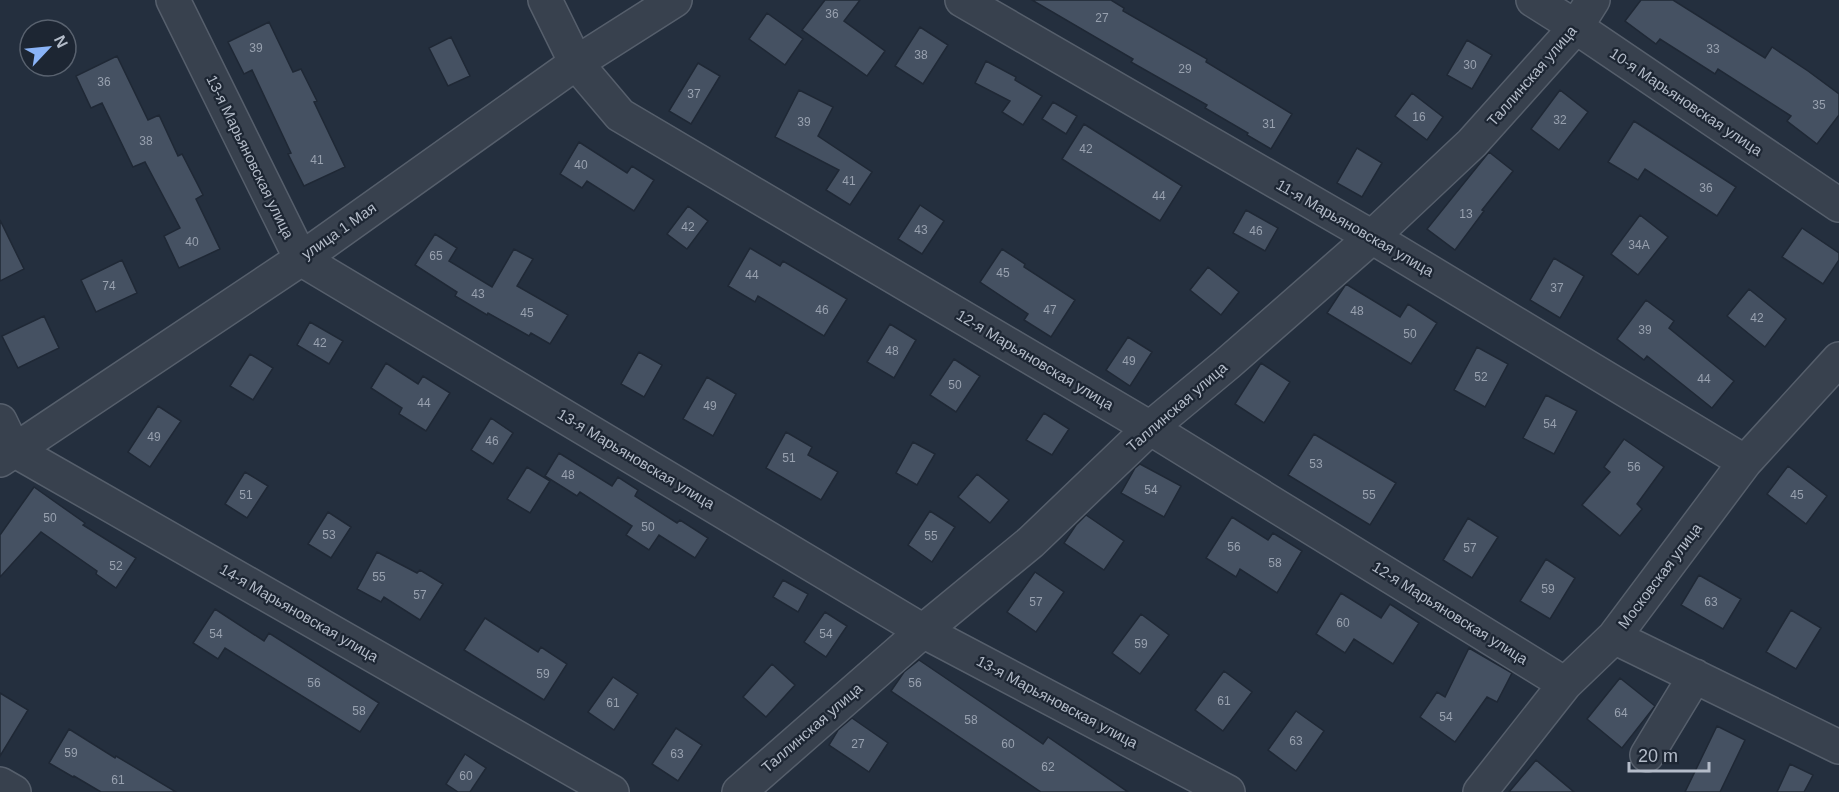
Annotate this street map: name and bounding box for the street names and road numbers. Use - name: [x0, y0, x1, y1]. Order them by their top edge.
- street label: Таллинская улица: [1483, 22, 1580, 129]
- street label: 10-я Марьяновская улица: [1607, 44, 1766, 159]
- street label: 13-я Марьяновская улица: [203, 72, 298, 242]
- street label: 11-я Марьяновская улица: [1274, 175, 1438, 280]
- street label: улица 1 Мая: [298, 199, 379, 263]
- street label: 12-я Марьяновская улица: [954, 306, 1117, 414]
- street label: Таллинская улица: [1123, 358, 1231, 455]
- street label: 13-я Марьяновская улица: [555, 405, 718, 513]
- street label: Московская улица: [1614, 519, 1705, 632]
- street label: 12-я Марьяновская улица: [1369, 558, 1532, 668]
- street label: 14-я Марьяновская улица: [217, 560, 382, 665]
- street label: 13-я Марьяновская улица: [974, 652, 1141, 752]
- street label: Таллинская улица: [758, 679, 866, 776]

